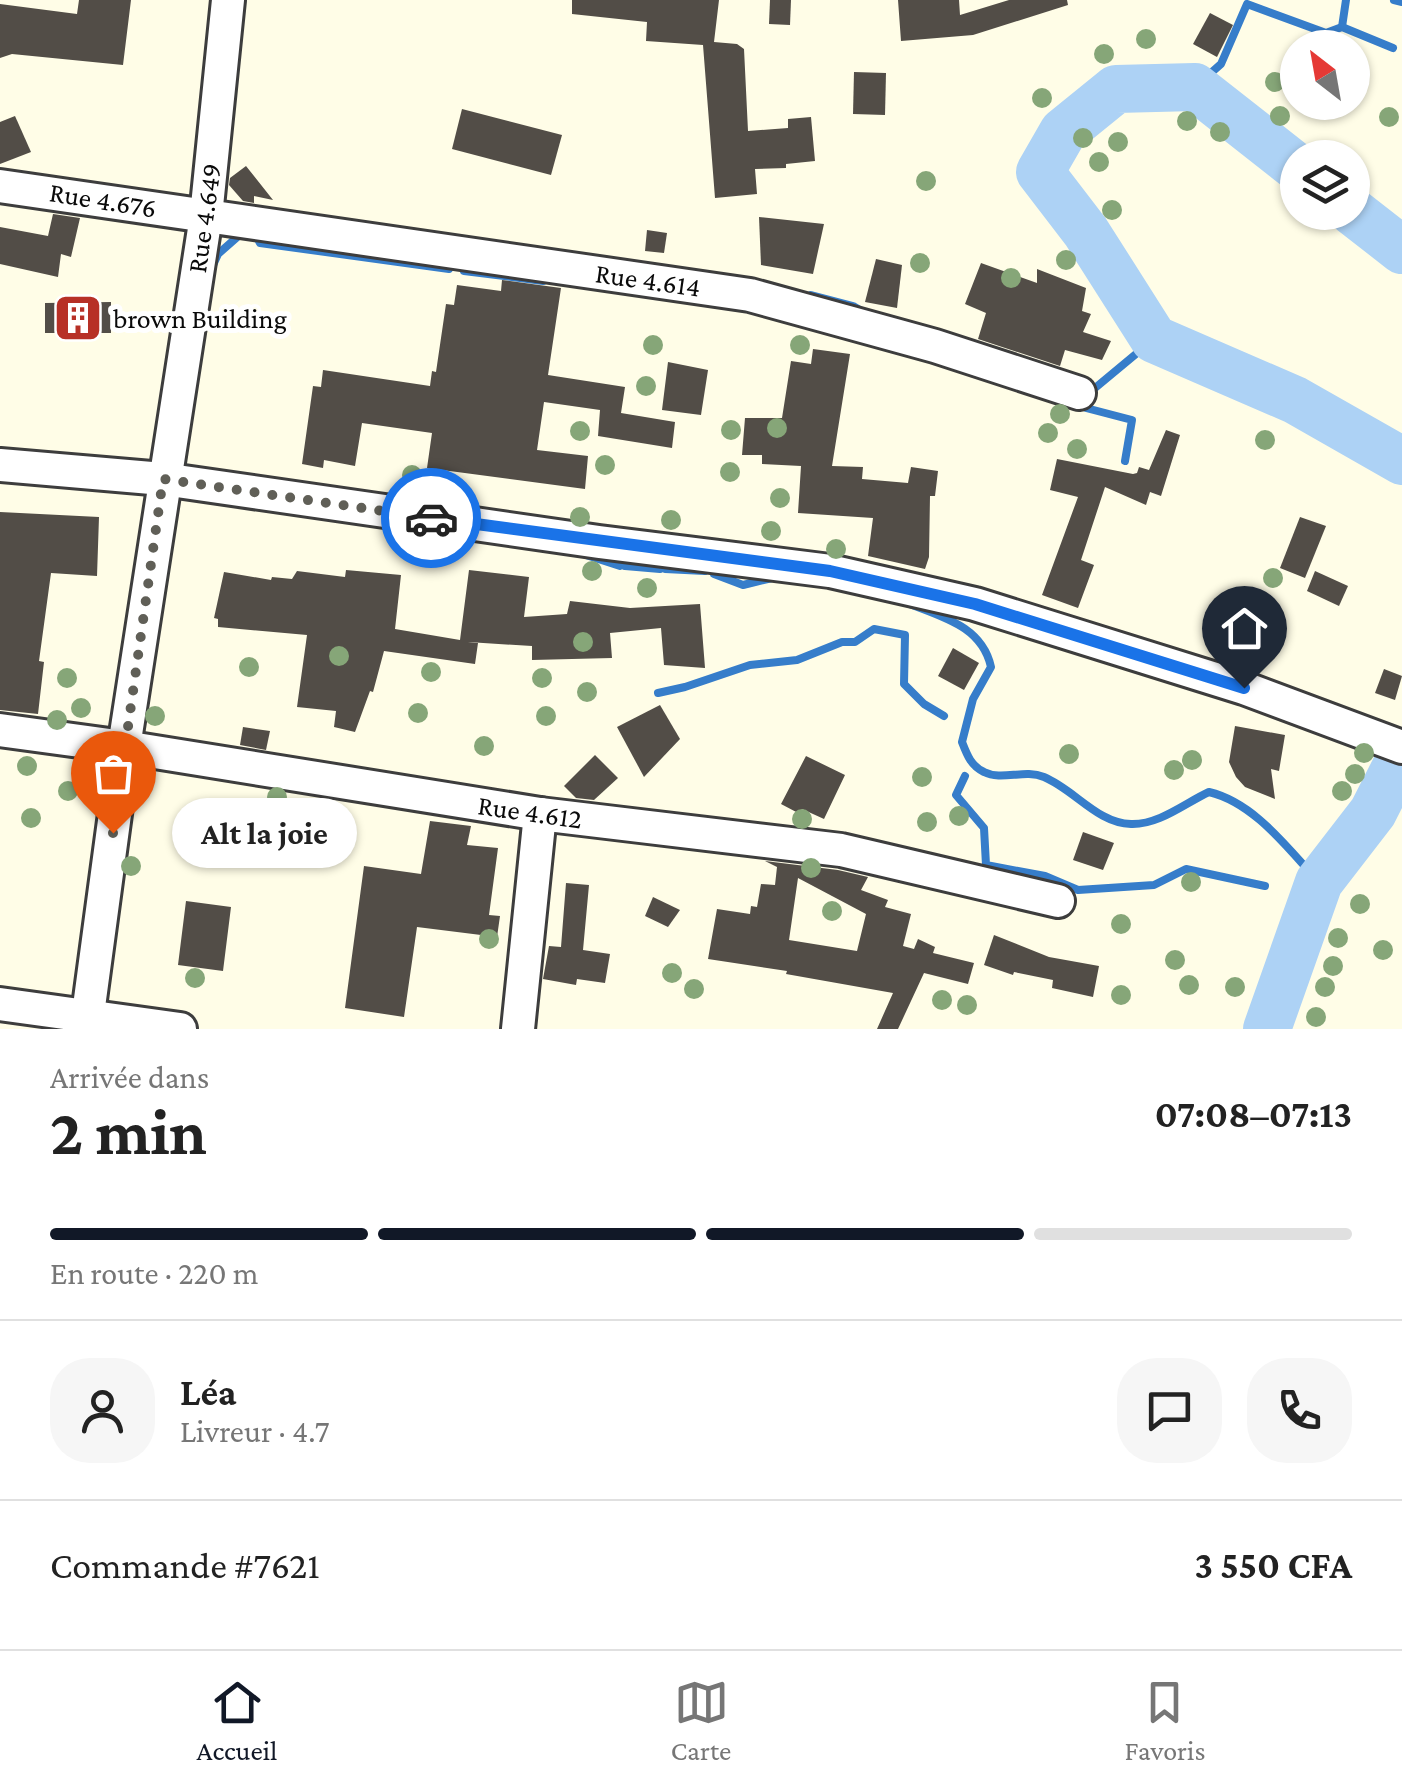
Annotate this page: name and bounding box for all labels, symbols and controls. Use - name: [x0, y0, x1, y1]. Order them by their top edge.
- north arrow: [1280, 30, 1370, 120]
- map controls: [1280, 30, 1370, 230]
- button: layers: [1280, 140, 1370, 230]
- street label: Rue 4.649: [181, 161, 227, 275]
- street label: Rue 4.676: [47, 176, 159, 224]
- street label: Rue 4.614: [593, 257, 703, 303]
- building icon: brown Building: [52, 292, 104, 344]
- place label: brown Building: [113, 303, 287, 334]
- courier: [381, 468, 481, 568]
- icon: car: [404, 491, 459, 546]
- pin: [1202, 586, 1287, 689]
- icon: home: [1217, 601, 1272, 656]
- pin: [71, 731, 156, 834]
- icon: bag: [86, 746, 141, 801]
- street label: Rue 4.612: [476, 789, 584, 835]
- callout: Alt la joie: [173, 798, 358, 868]
- text: Alt la joie: [201, 815, 328, 851]
- text: Arrivée dans: [50, 1059, 209, 1095]
- text: 07:08–07:13: [1155, 1093, 1352, 1135]
- text: 2 min: [50, 1096, 207, 1168]
- text: En route · 220 m: [50, 1255, 258, 1291]
- button: person: [50, 1358, 155, 1463]
- button: chat: [1117, 1358, 1222, 1463]
- button: phone: [1247, 1358, 1352, 1463]
- text: Léa: [180, 1371, 237, 1413]
- text: Livreur · 4.7: [180, 1413, 329, 1449]
- text: Commande #7621: [50, 1544, 320, 1586]
- text: 3 550 CFA: [1194, 1544, 1352, 1586]
- tab: Accueil: [197, 1675, 277, 1766]
- tab: Carte: [671, 1675, 731, 1766]
- tab: Favoris: [1125, 1675, 1205, 1766]

